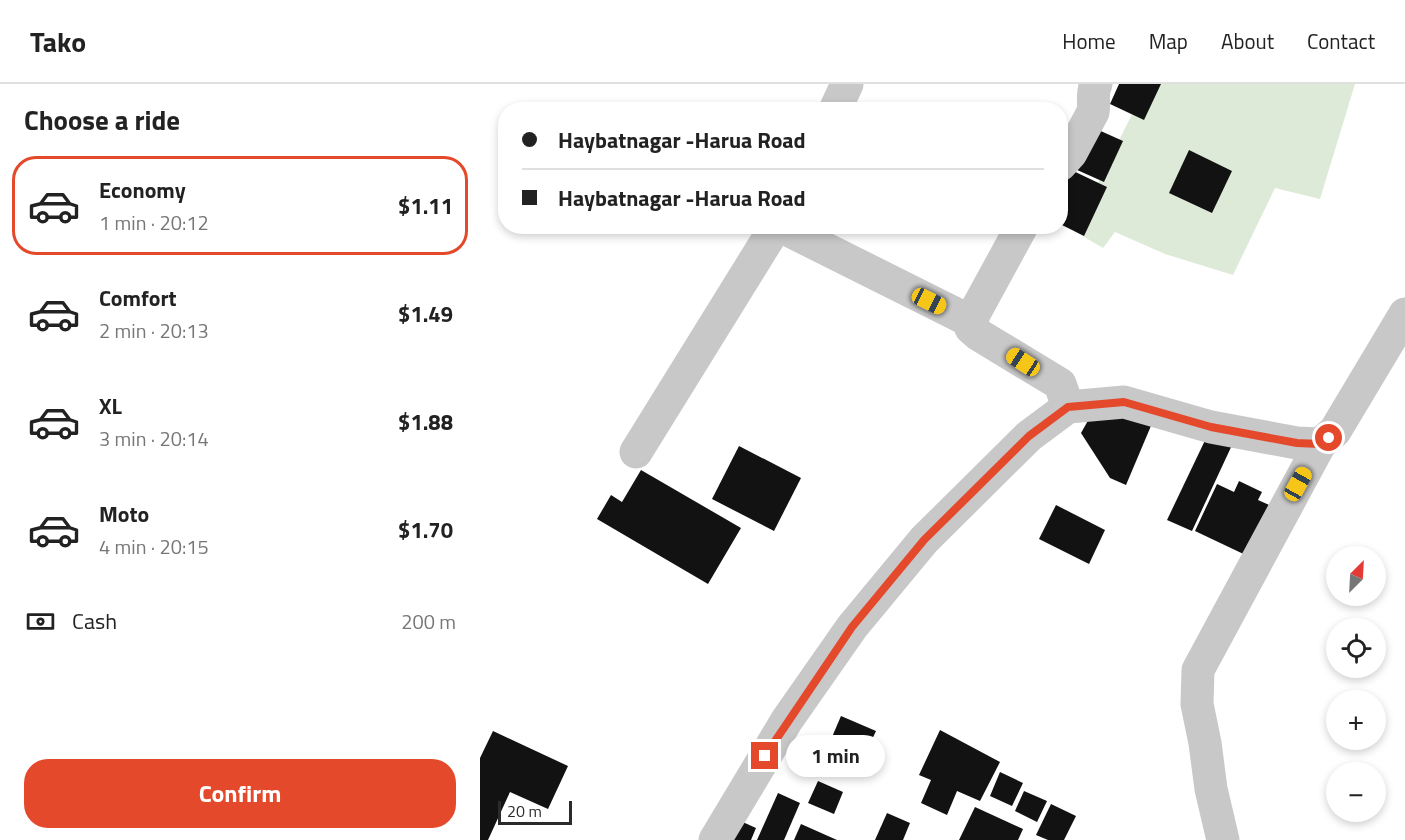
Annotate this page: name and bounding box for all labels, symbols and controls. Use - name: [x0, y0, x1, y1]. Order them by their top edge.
- text: Tako: [30, 20, 86, 63]
- text: Home: [1062, 25, 1116, 57]
- text: Map: [1149, 25, 1188, 57]
- text: About: [1221, 25, 1274, 57]
- text: Contact: [1307, 25, 1375, 57]
- text: Choose a ride: [24, 99, 180, 140]
- text: Haybatnagar -Harua Road: [558, 123, 806, 157]
- text: Economy: [99, 173, 186, 207]
- icon: car: [27, 179, 81, 233]
- text: Haybatnagar -Harua Road: [558, 181, 806, 215]
- text: $1.11: [398, 189, 453, 223]
- text: 1 min · 20:12: [99, 207, 209, 238]
- text: Comfort: [99, 281, 177, 315]
- car: [909, 285, 949, 317]
- icon: car: [27, 287, 81, 341]
- text: $1.49: [398, 297, 453, 331]
- text: 2 min · 20:13: [99, 315, 209, 346]
- car: [1003, 345, 1043, 379]
- text: XL: [99, 389, 122, 423]
- icon: car: [27, 395, 81, 449]
- text: $1.88: [398, 405, 453, 439]
- text: 3 min · 20:14: [99, 423, 209, 454]
- route start: [1315, 424, 1342, 451]
- car: [1281, 464, 1315, 504]
- text: Moto: [99, 497, 149, 531]
- icon: car: [27, 503, 81, 557]
- text: $1.70: [398, 513, 453, 547]
- text: 4 min · 20:15: [99, 531, 209, 562]
- north arrow: [1326, 546, 1386, 606]
- map controls: [1326, 546, 1386, 822]
- text: Cash: [72, 604, 117, 638]
- icon: cash: [24, 605, 57, 638]
- text: 200 m: [401, 606, 456, 637]
- button: locate: [1326, 618, 1386, 678]
- button: +: [1326, 690, 1386, 750]
- callout: 1 min: [786, 735, 885, 777]
- text: 1 min: [811, 740, 860, 771]
- route end: [751, 742, 778, 769]
- button: Confirm: [24, 759, 456, 828]
- button: −: [1326, 762, 1386, 822]
- scale bar: [498, 798, 572, 826]
- text: 20 m: [507, 799, 542, 823]

